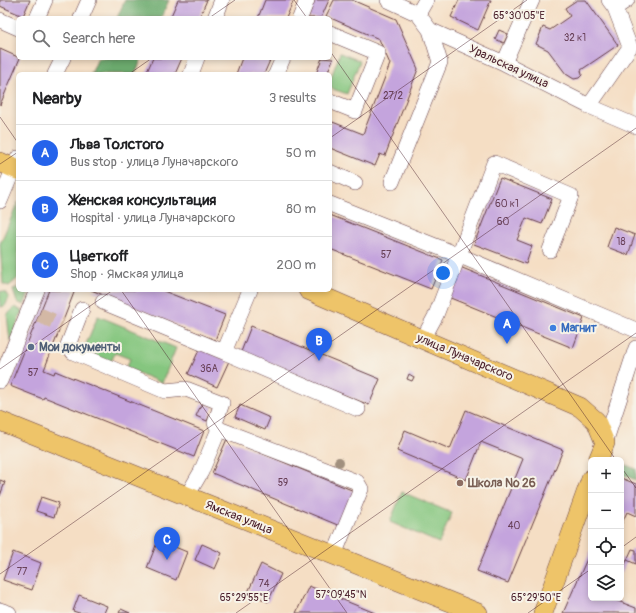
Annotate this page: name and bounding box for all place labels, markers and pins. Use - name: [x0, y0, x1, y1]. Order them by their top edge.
- pin: A: [494, 311, 520, 344]
- place label: Магнит: [561, 321, 598, 336]
- marker: Магнит: [548, 323, 558, 333]
- pin: B: [306, 328, 332, 361]
- place label: Мои документы: [39, 340, 121, 355]
- marker: Мои документы: [26, 342, 36, 352]
- place label: Школа № 26: [467, 476, 536, 491]
- marker: Школа № 26: [455, 478, 465, 488]
- pin: C: [154, 527, 180, 560]

